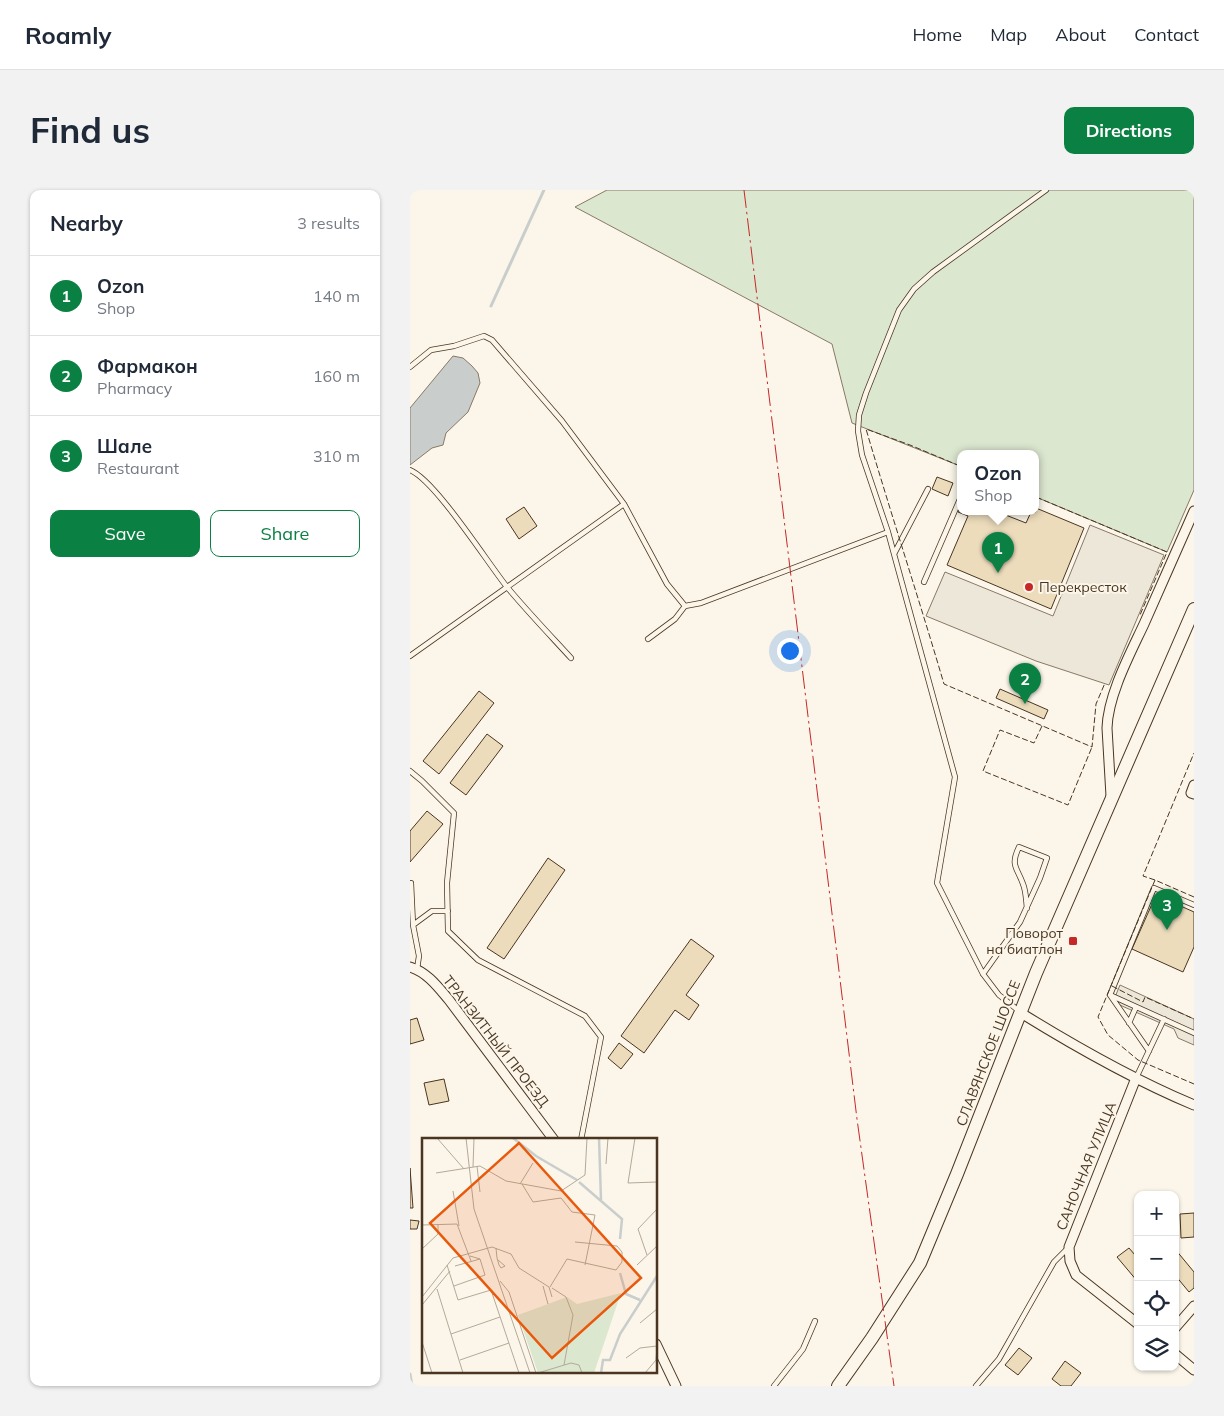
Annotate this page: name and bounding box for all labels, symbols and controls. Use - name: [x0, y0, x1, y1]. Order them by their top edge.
- text: Roamly: [25, 20, 112, 50]
- text: Home: [912, 23, 962, 46]
- text: Map: [990, 23, 1027, 46]
- text: About: [1055, 23, 1106, 46]
- text: Contact: [1134, 23, 1199, 46]
- button: Directions: [1064, 107, 1194, 154]
- text: Find us: [30, 108, 150, 152]
- text: Nearby: [50, 210, 123, 236]
- text: 3 results: [297, 213, 360, 233]
- text: Ozon: [97, 274, 144, 298]
- text: 1: [61, 286, 71, 306]
- text: 140 m: [313, 286, 360, 306]
- text: Shop: [97, 298, 135, 318]
- text: Фармакон: [97, 354, 198, 378]
- text: 2: [61, 366, 71, 386]
- text: 160 m: [313, 366, 360, 386]
- text: Pharmacy: [97, 378, 172, 398]
- text: Шале: [97, 434, 152, 458]
- text: 3: [61, 446, 71, 466]
- text: 310 m: [313, 446, 360, 466]
- popup: [957, 450, 1039, 515]
- text: Restaurant: [97, 458, 179, 478]
- text: Ozon: [974, 461, 1022, 485]
- text: Shop: [974, 485, 1012, 505]
- button: Save: [50, 510, 200, 557]
- button: Share: [210, 510, 360, 557]
- pin: 1: [982, 532, 1014, 573]
- place label: Перекресток: [1039, 578, 1127, 596]
- marker: Перекресток: [1023, 581, 1035, 593]
- your location: [777, 638, 803, 664]
- pin: 2: [1009, 663, 1041, 704]
- pin: 3: [1151, 889, 1183, 930]
- place label: Поворот на биатлон: [986, 924, 1064, 958]
- marker: Поворот на биатлон: [1067, 935, 1079, 947]
- street label: ТРАНЗИТНЫЙ ПРОЕЗД: [439, 972, 553, 1110]
- street label: СЛАВЯНСКОЕ ШОССЕ: [952, 977, 1024, 1129]
- street label: САНОЧНАЯ УЛИЦА: [1052, 1098, 1120, 1233]
- inset map: [422, 1138, 658, 1374]
- map controls: [1134, 1191, 1179, 1371]
- button: +: [1134, 1191, 1179, 1236]
- button: −: [1134, 1236, 1179, 1281]
- button: locate: [1134, 1281, 1179, 1326]
- button: layers: [1134, 1326, 1179, 1371]

